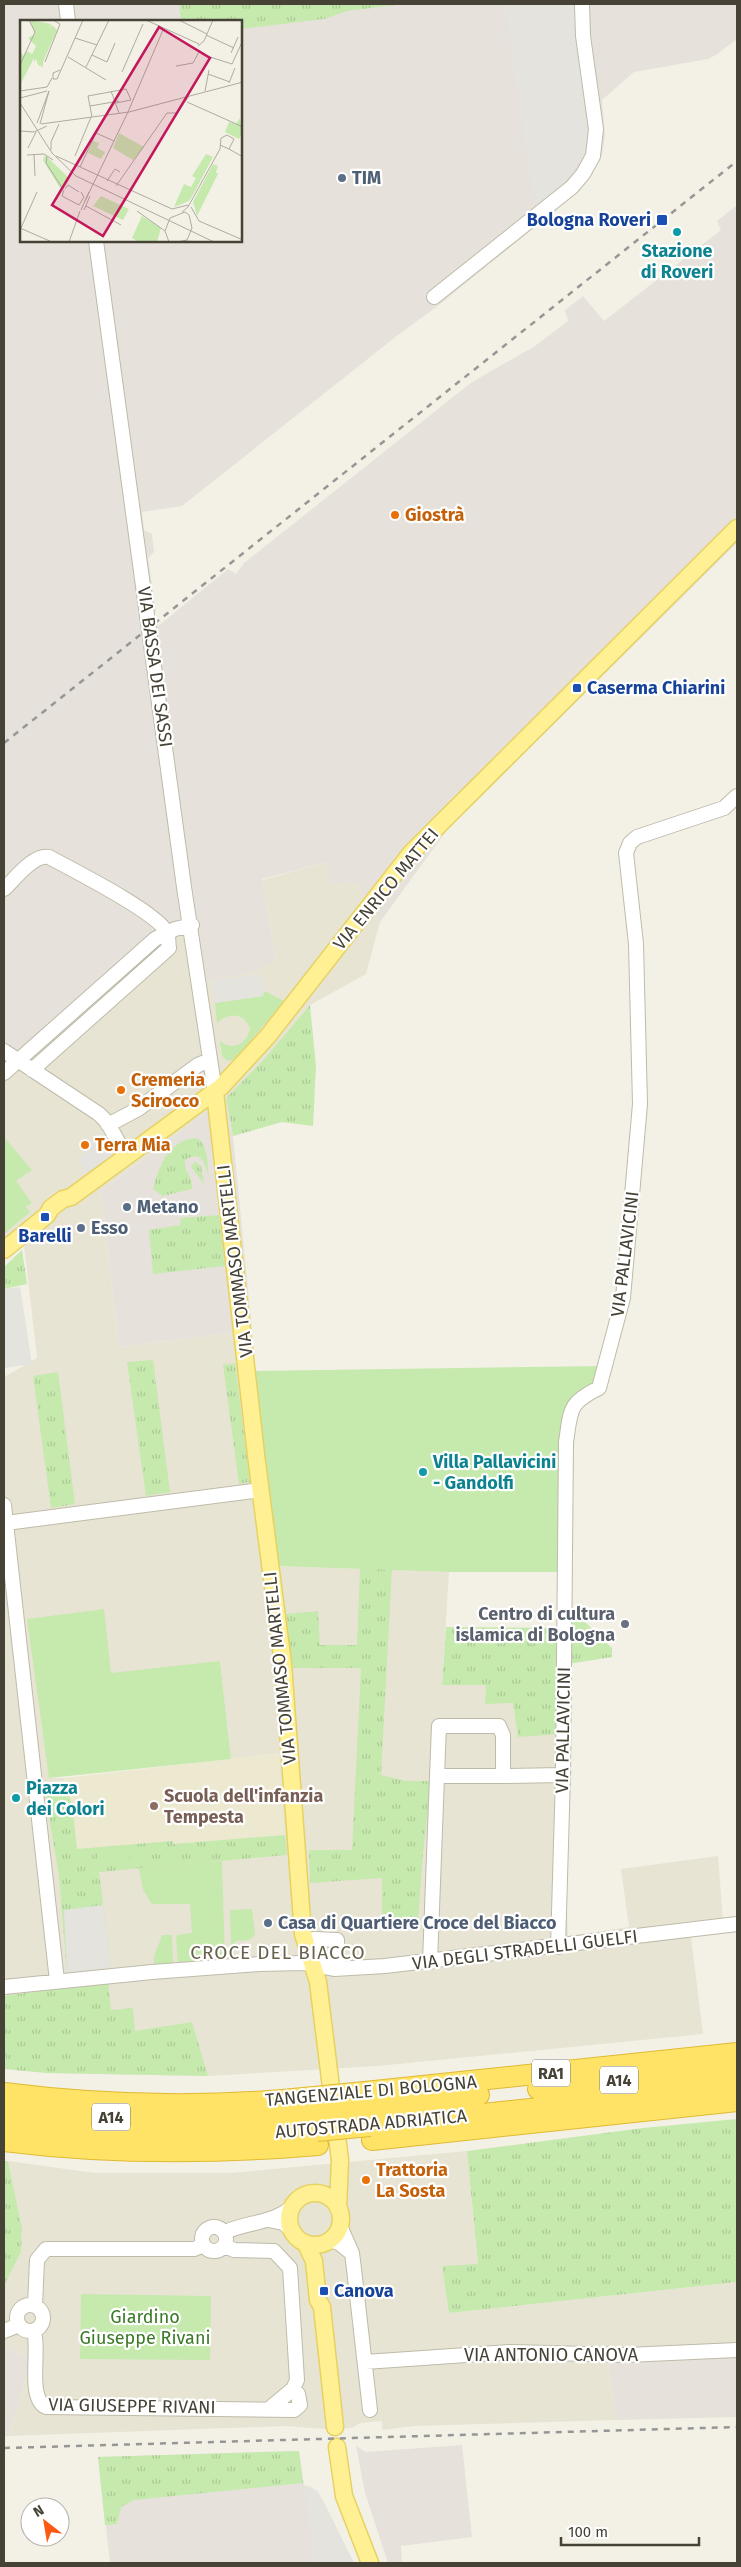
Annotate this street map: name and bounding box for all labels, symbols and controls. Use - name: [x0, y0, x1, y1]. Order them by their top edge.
- inset map: [20, 20, 242, 242]
- place label: TIM: [352, 167, 381, 189]
- marker: TIM: [336, 172, 348, 184]
- place label: Bologna Roveri: [527, 209, 651, 231]
- marker: Bologna Roveri: [655, 213, 669, 227]
- marker: Stazione di Roveri: [671, 226, 683, 238]
- place label: Stazione di Roveri: [641, 240, 713, 283]
- place label: Giostrà: [405, 504, 464, 526]
- marker: Giostrà: [389, 509, 401, 521]
- street label: VIA BASSA DEI SASSI: [133, 585, 177, 749]
- place label: Caserma Chiarini: [587, 677, 725, 699]
- marker: Caserma Chiarini: [571, 682, 583, 694]
- street label: VIA ENRICO MATTEI: [329, 824, 443, 954]
- place label: Cremeria Scirocco: [131, 1069, 205, 1112]
- marker: Cremeria Scirocco: [115, 1084, 127, 1096]
- place label: Terra Mia: [95, 1134, 171, 1156]
- marker: Terra Mia: [79, 1139, 91, 1151]
- street label: VIA TOMMASO MARTELLI: [212, 1163, 258, 1359]
- street label: VIA PALLAVICINI: [606, 1190, 644, 1318]
- place label: Metano: [137, 1196, 199, 1218]
- marker: Metano: [121, 1201, 133, 1213]
- marker: Barelli: [39, 1211, 51, 1223]
- place label: Esso: [91, 1217, 128, 1239]
- marker: Esso: [75, 1222, 87, 1234]
- place label: Barelli: [18, 1225, 72, 1247]
- place label: Villa Pallavicini - Gandolfi: [432, 1451, 556, 1494]
- marker: Villa Pallavicini - Gandolfi: [417, 1466, 429, 1478]
- street label: VIA TOMMASO MARTELLI: [259, 1570, 301, 1766]
- place label: Centro di cultura islamica di Bologna: [456, 1603, 615, 1646]
- marker: Centro di cultura islamica di Bologna: [619, 1618, 631, 1630]
- street label: VIA PALLAVICINI: [551, 1667, 575, 1793]
- place label: Piazza dei Colori: [26, 1777, 105, 1820]
- place label: Scuola dell'infanzia Tempesta: [164, 1785, 323, 1828]
- marker: Piazza dei Colori: [10, 1792, 22, 1804]
- marker: Scuola dell'infanzia Tempesta: [148, 1800, 160, 1812]
- place label: Casa di Quartiere Croce del Biacco: [278, 1912, 557, 1934]
- marker: Casa di Quartiere Croce del Biacco: [262, 1917, 274, 1929]
- street label: VIA DEGLI STRADELLI GUELFI: [411, 1925, 639, 1975]
- district label: CROCE DEL BIACCO: [190, 1941, 366, 1964]
- road number: RA1: [532, 2060, 570, 2086]
- road number: A14: [600, 2066, 638, 2094]
- street label: TANGENZIALE DI BOLOGNA: [264, 2071, 478, 2111]
- road number: A14: [92, 2104, 130, 2130]
- street label: AUTOSTRADA ADRIATICA: [274, 2105, 468, 2143]
- place label: Trattoria La Sosta: [376, 2159, 448, 2202]
- marker: Trattoria La Sosta: [360, 2174, 372, 2186]
- place label: Canova: [334, 2280, 394, 2302]
- marker: Canova: [318, 2285, 330, 2297]
- park label: Giardino Giuseppe Rivani: [79, 2306, 211, 2349]
- street label: VIA ANTONIO CANOVA: [464, 2344, 639, 2366]
- street label: VIA GIUSEPPE RIVANI: [48, 2394, 216, 2418]
- north arrow: [20, 2497, 70, 2547]
- text: N: [30, 2502, 47, 2521]
- scale bar: [561, 2514, 698, 2546]
- text: 100 m: [568, 2523, 608, 2541]

